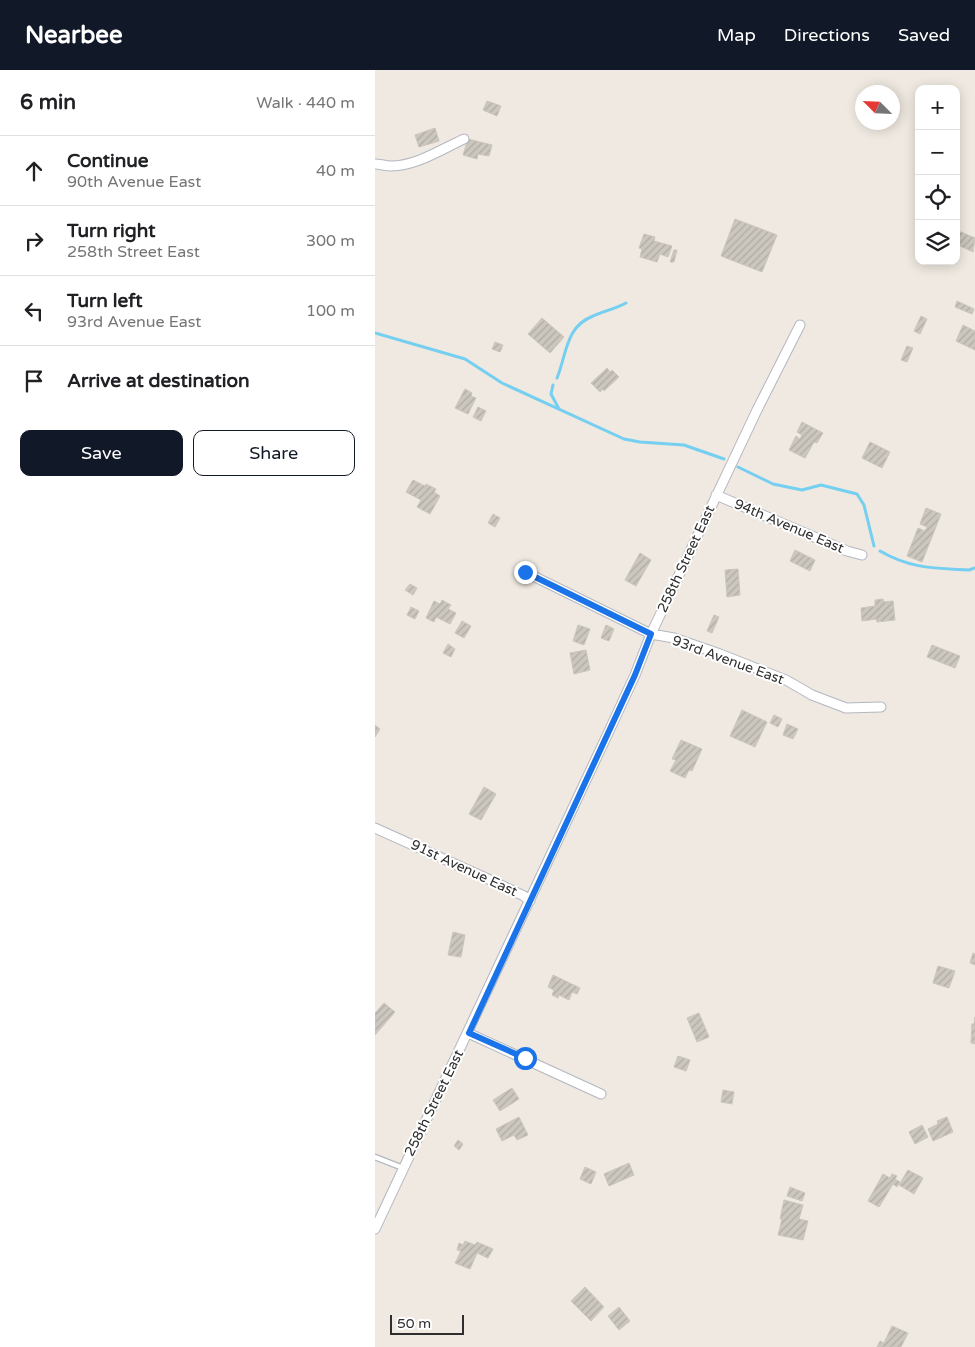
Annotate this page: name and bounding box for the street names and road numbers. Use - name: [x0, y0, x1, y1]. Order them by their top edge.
- street label: 94th Avenue East: [732, 495, 847, 557]
- street label: 258th Street East: [654, 502, 719, 615]
- street label: 93rd Avenue East: [670, 632, 787, 688]
- street label: 91st Avenue East: [408, 836, 521, 900]
- street label: 258th Street East: [401, 1046, 467, 1159]

